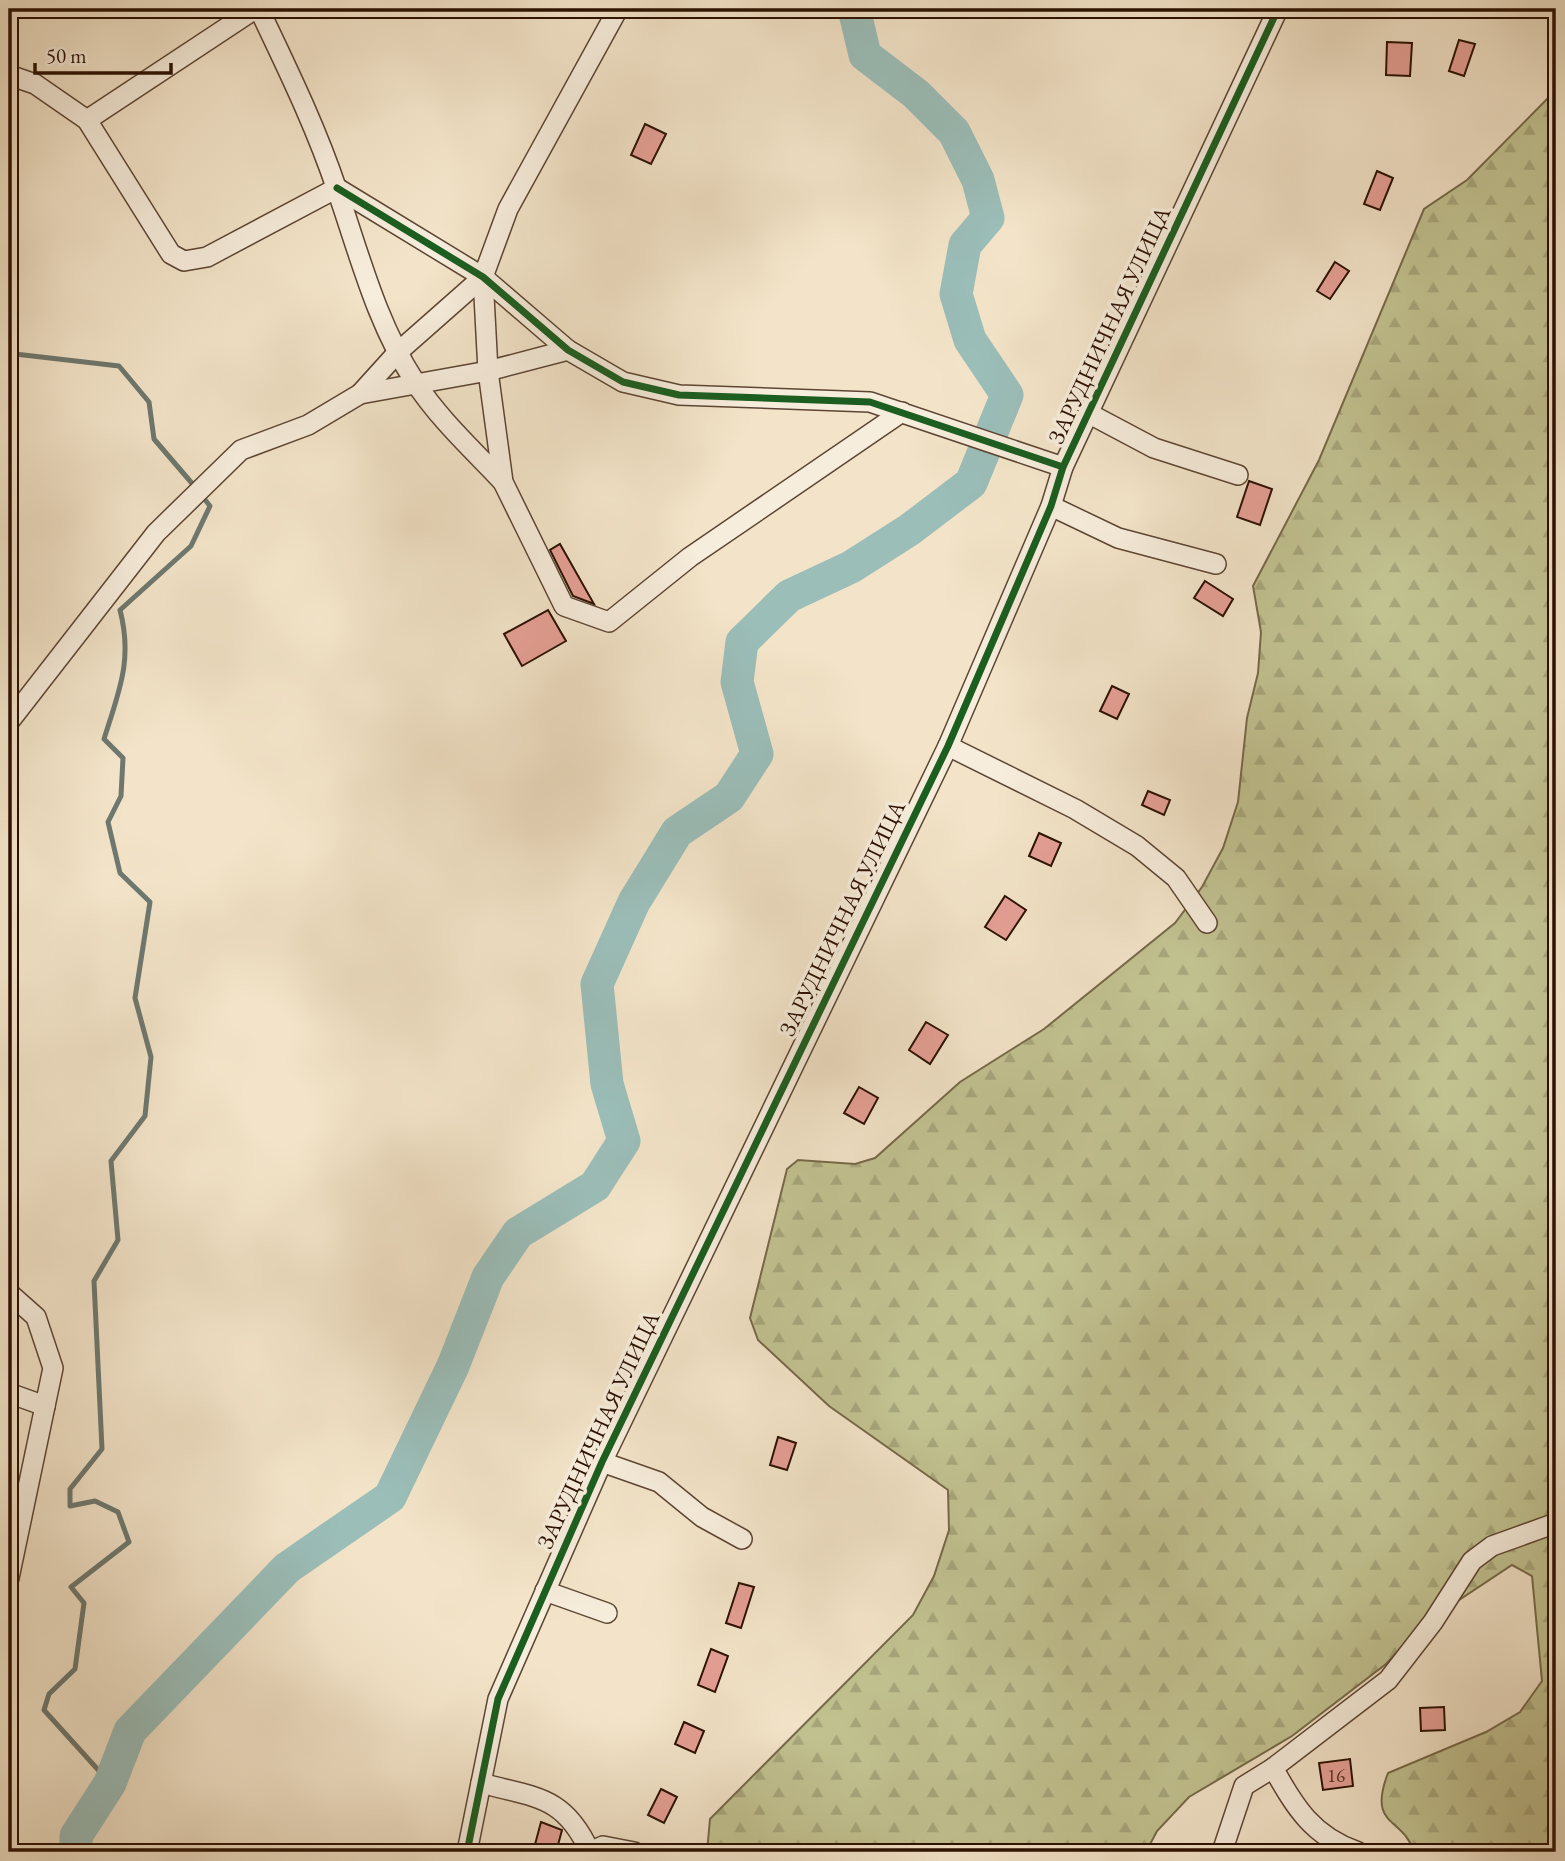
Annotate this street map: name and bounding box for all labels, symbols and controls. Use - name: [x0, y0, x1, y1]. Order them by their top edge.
- scale bar: [35, 32, 172, 76]
- text: 50 m: [46, 42, 87, 69]
- street label: ЗАРУДНИЧНАЯ УЛИЦА: [1041, 201, 1178, 448]
- street label: ЗАРУДНИЧНАЯ УЛИЦА: [772, 794, 913, 1041]
- street label: ЗАРУДНИЧНАЯ УЛИЦА: [530, 1306, 667, 1553]
- house number: 16: [1327, 1763, 1345, 1788]

